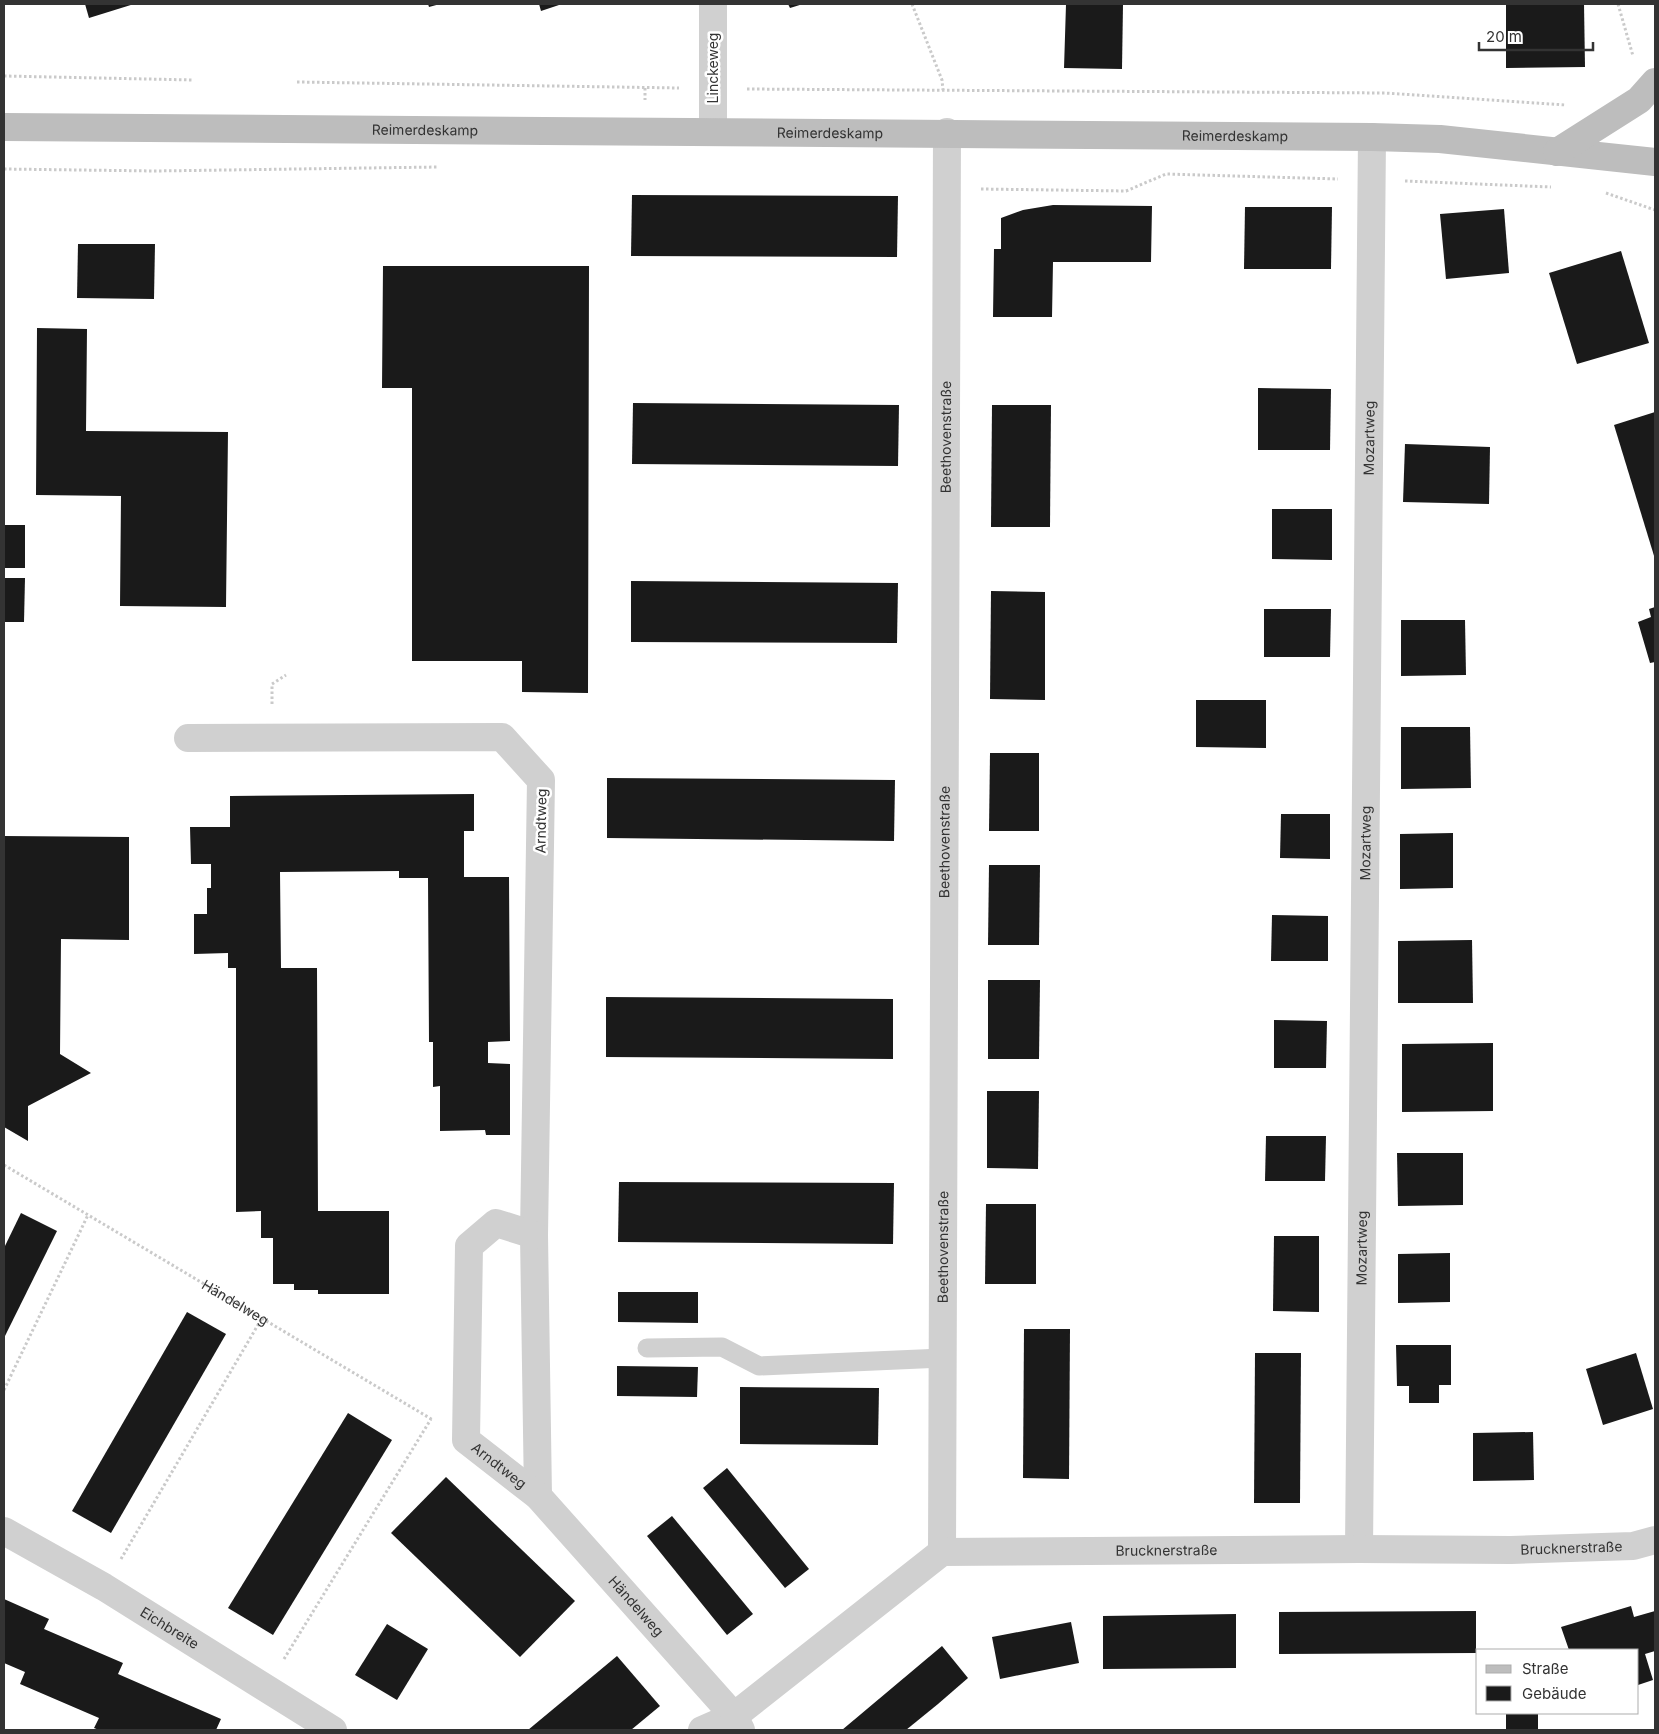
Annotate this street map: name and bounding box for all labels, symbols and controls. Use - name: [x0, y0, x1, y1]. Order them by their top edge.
- scale bar: [1479, 20, 1593, 52]
- text: 20 m: [1486, 27, 1522, 46]
- street label: Linckeweg: [704, 33, 721, 103]
- street label: Reimerdeskamp: [372, 121, 478, 138]
- street label: Reimerdeskamp: [777, 124, 883, 141]
- street label: Reimerdeskamp: [1182, 127, 1288, 144]
- street label: Beethovenstraße: [937, 381, 954, 493]
- street label: Mozartweg: [1360, 401, 1378, 475]
- street label: Beethovenstraße: [935, 786, 953, 898]
- street label: Arndtweg: [531, 788, 550, 854]
- street label: Mozartweg: [1356, 806, 1374, 880]
- street label: Beethovenstraße: [934, 1191, 951, 1303]
- street label: Mozartweg: [1352, 1211, 1370, 1285]
- street label: Händelweg: [199, 1276, 272, 1328]
- street label: Arndtweg: [468, 1439, 530, 1492]
- street label: Brucknerstraße: [1520, 1537, 1623, 1558]
- street label: Brucknerstraße: [1115, 1541, 1218, 1559]
- street label: Händelweg: [605, 1572, 668, 1639]
- street label: Eichbreite: [137, 1603, 202, 1652]
- legend: [1476, 1649, 1639, 1714]
- text: Straße: [1522, 1659, 1569, 1678]
- text: Gebäude: [1522, 1684, 1587, 1703]

